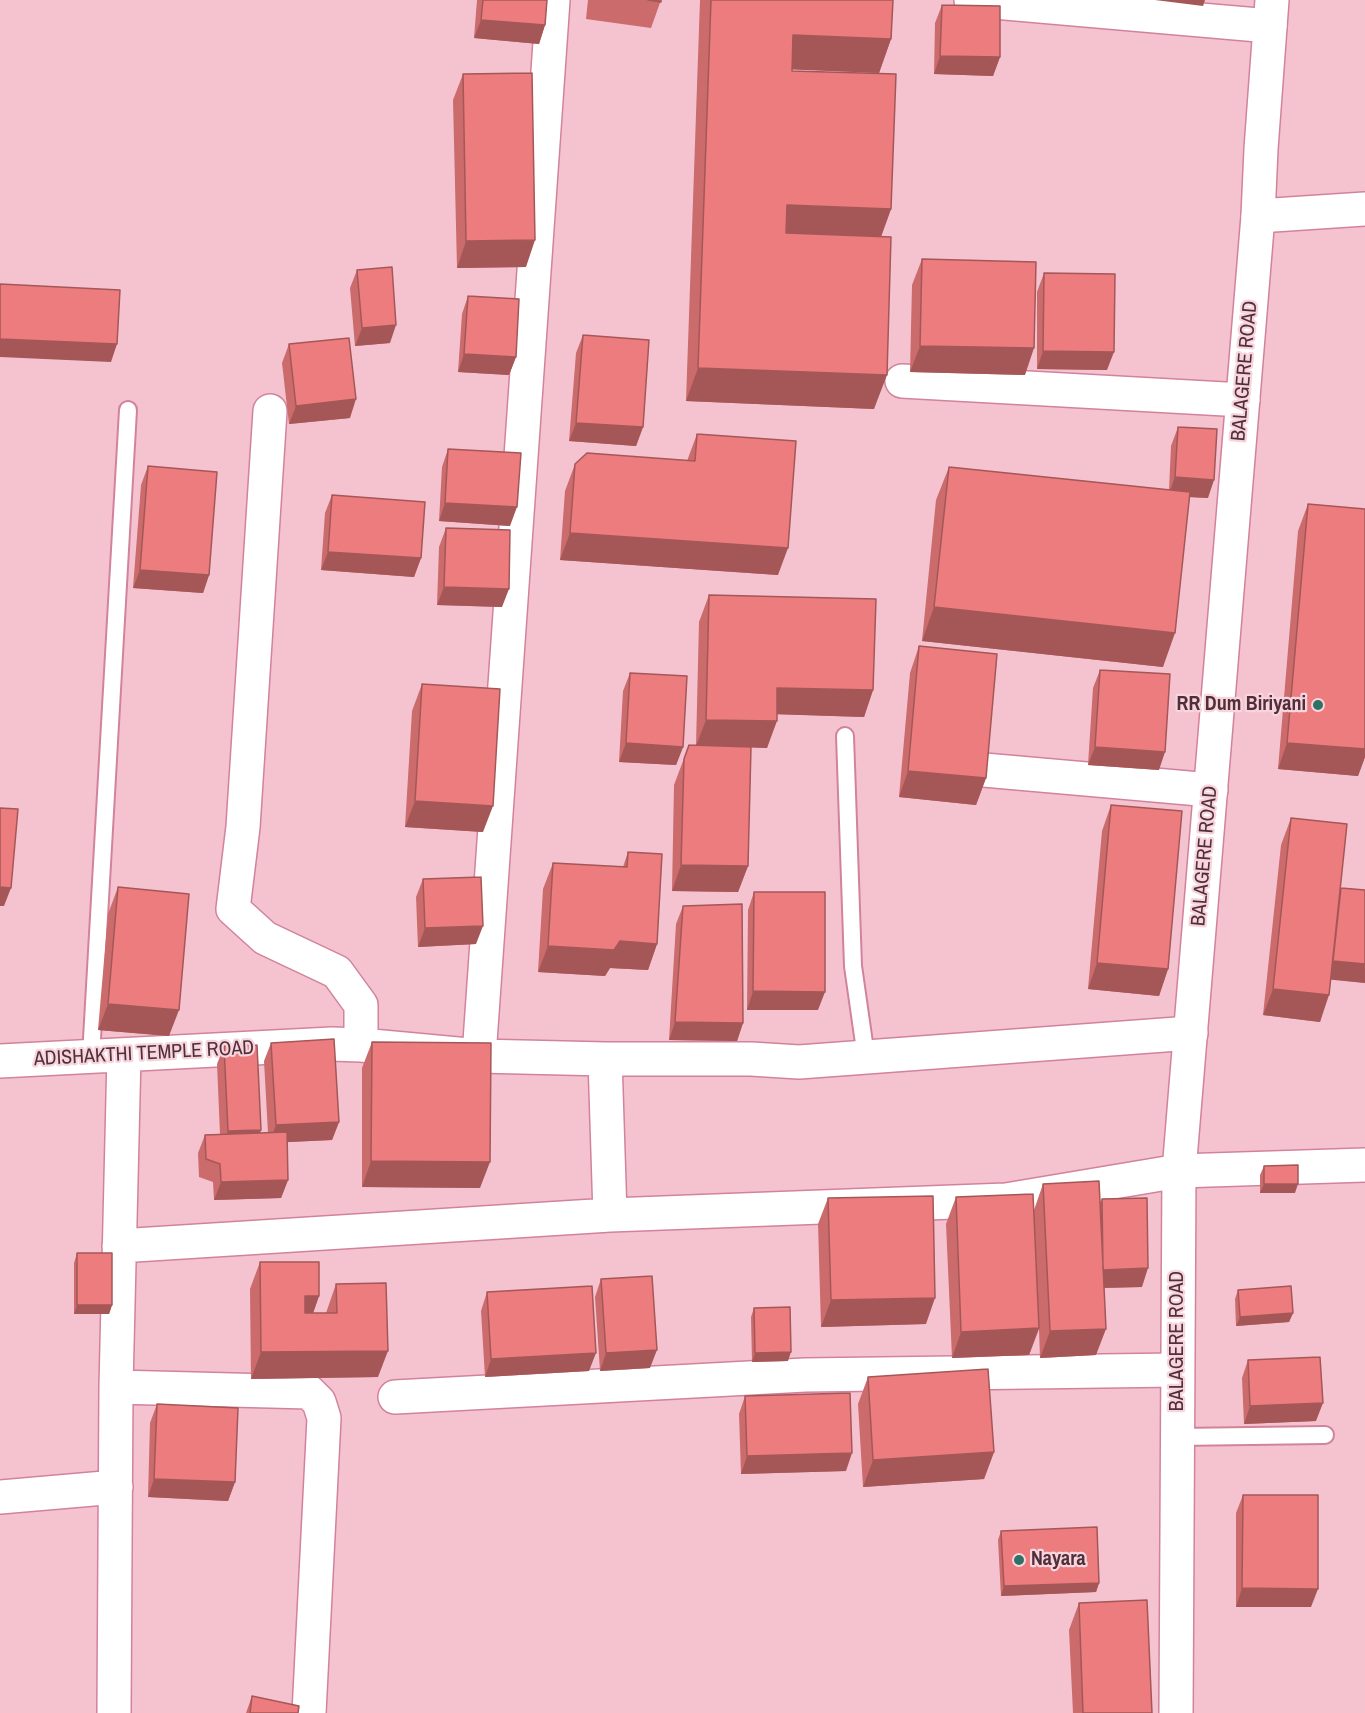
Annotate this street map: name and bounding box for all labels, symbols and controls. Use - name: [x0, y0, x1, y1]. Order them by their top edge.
- street label: BALAGERE ROAD: [1227, 300, 1263, 442]
- place label: RR Dum Biriyani: [1177, 693, 1306, 717]
- marker: RR Dum Biriyani: [1311, 698, 1325, 712]
- street label: BALAGERE ROAD: [1187, 785, 1223, 927]
- street label: ADISHAKTHI TEMPLE ROAD: [33, 1036, 255, 1072]
- street label: BALAGERE ROAD: [1166, 1271, 1190, 1411]
- place label: Nayara: [1031, 1548, 1086, 1572]
- marker: Nayara: [1012, 1553, 1026, 1567]

